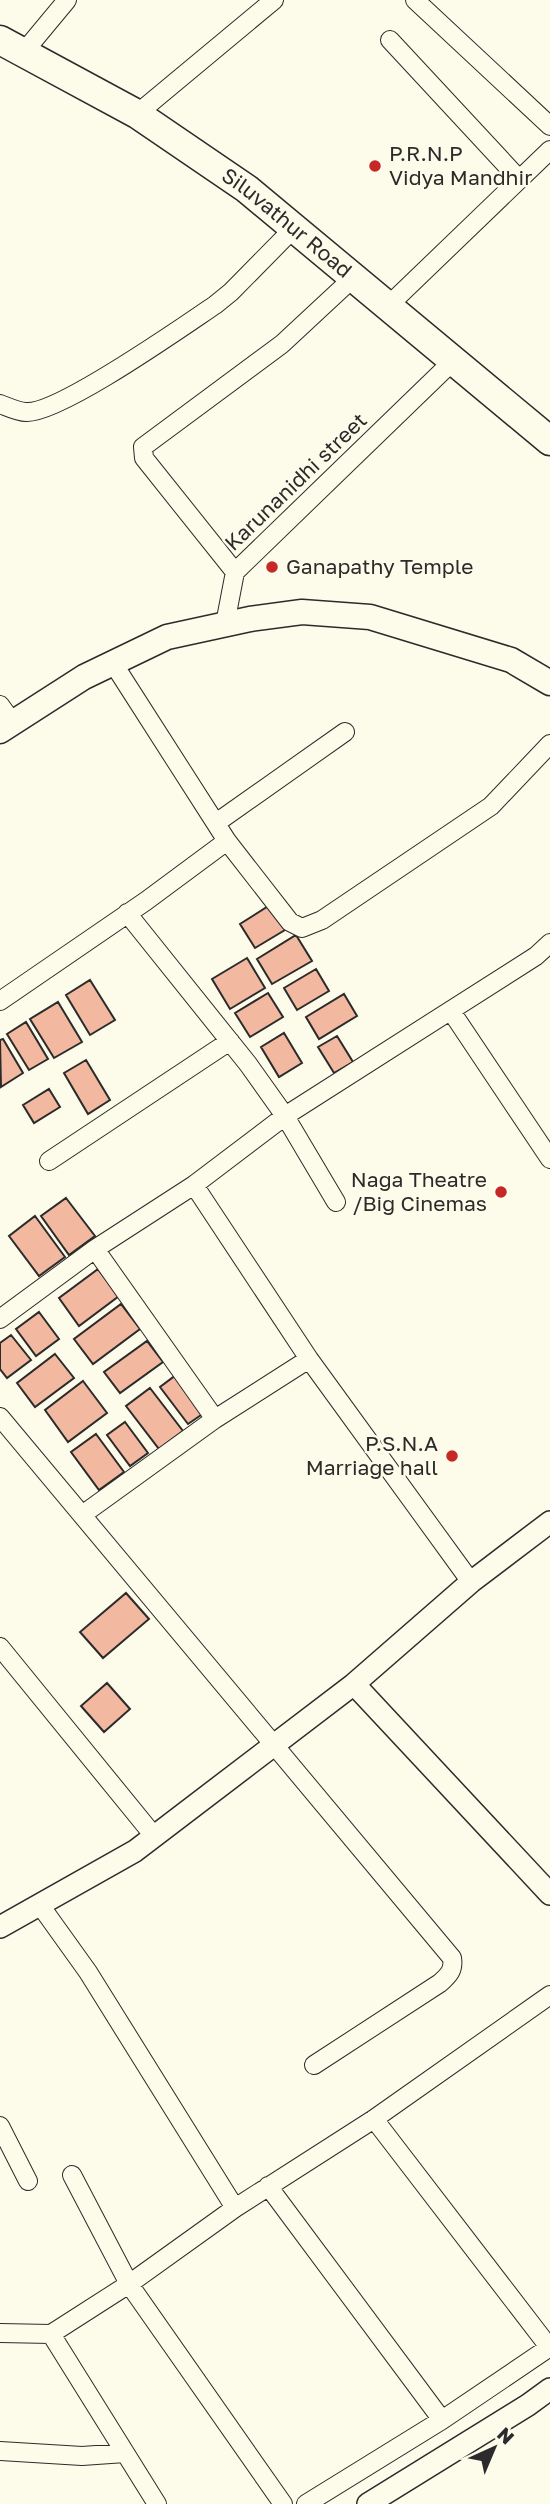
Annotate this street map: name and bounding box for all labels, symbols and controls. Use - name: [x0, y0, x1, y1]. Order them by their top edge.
- place label: P.R.N.P Vidya Mandhir: [389, 140, 532, 190]
- marker: P.R.N.P Vidya Mandhir: [367, 158, 383, 174]
- street label: Siluvathur Road: [217, 162, 358, 283]
- street label: Karunanidhi street: [219, 407, 372, 556]
- place label: Ganapathy Temple: [286, 553, 473, 579]
- marker: Ganapathy Temple: [264, 559, 280, 575]
- place label: Naga Theatre /Big Cinemas: [351, 1166, 487, 1216]
- marker: Naga Theatre /Big Cinemas: [493, 1184, 509, 1200]
- place label: P.S.N.A Marriage hall: [306, 1430, 438, 1480]
- marker: P.S.N.A Marriage hall: [444, 1448, 460, 1464]
- north arrow: [459, 2413, 529, 2483]
- text: N: [493, 2422, 519, 2449]

